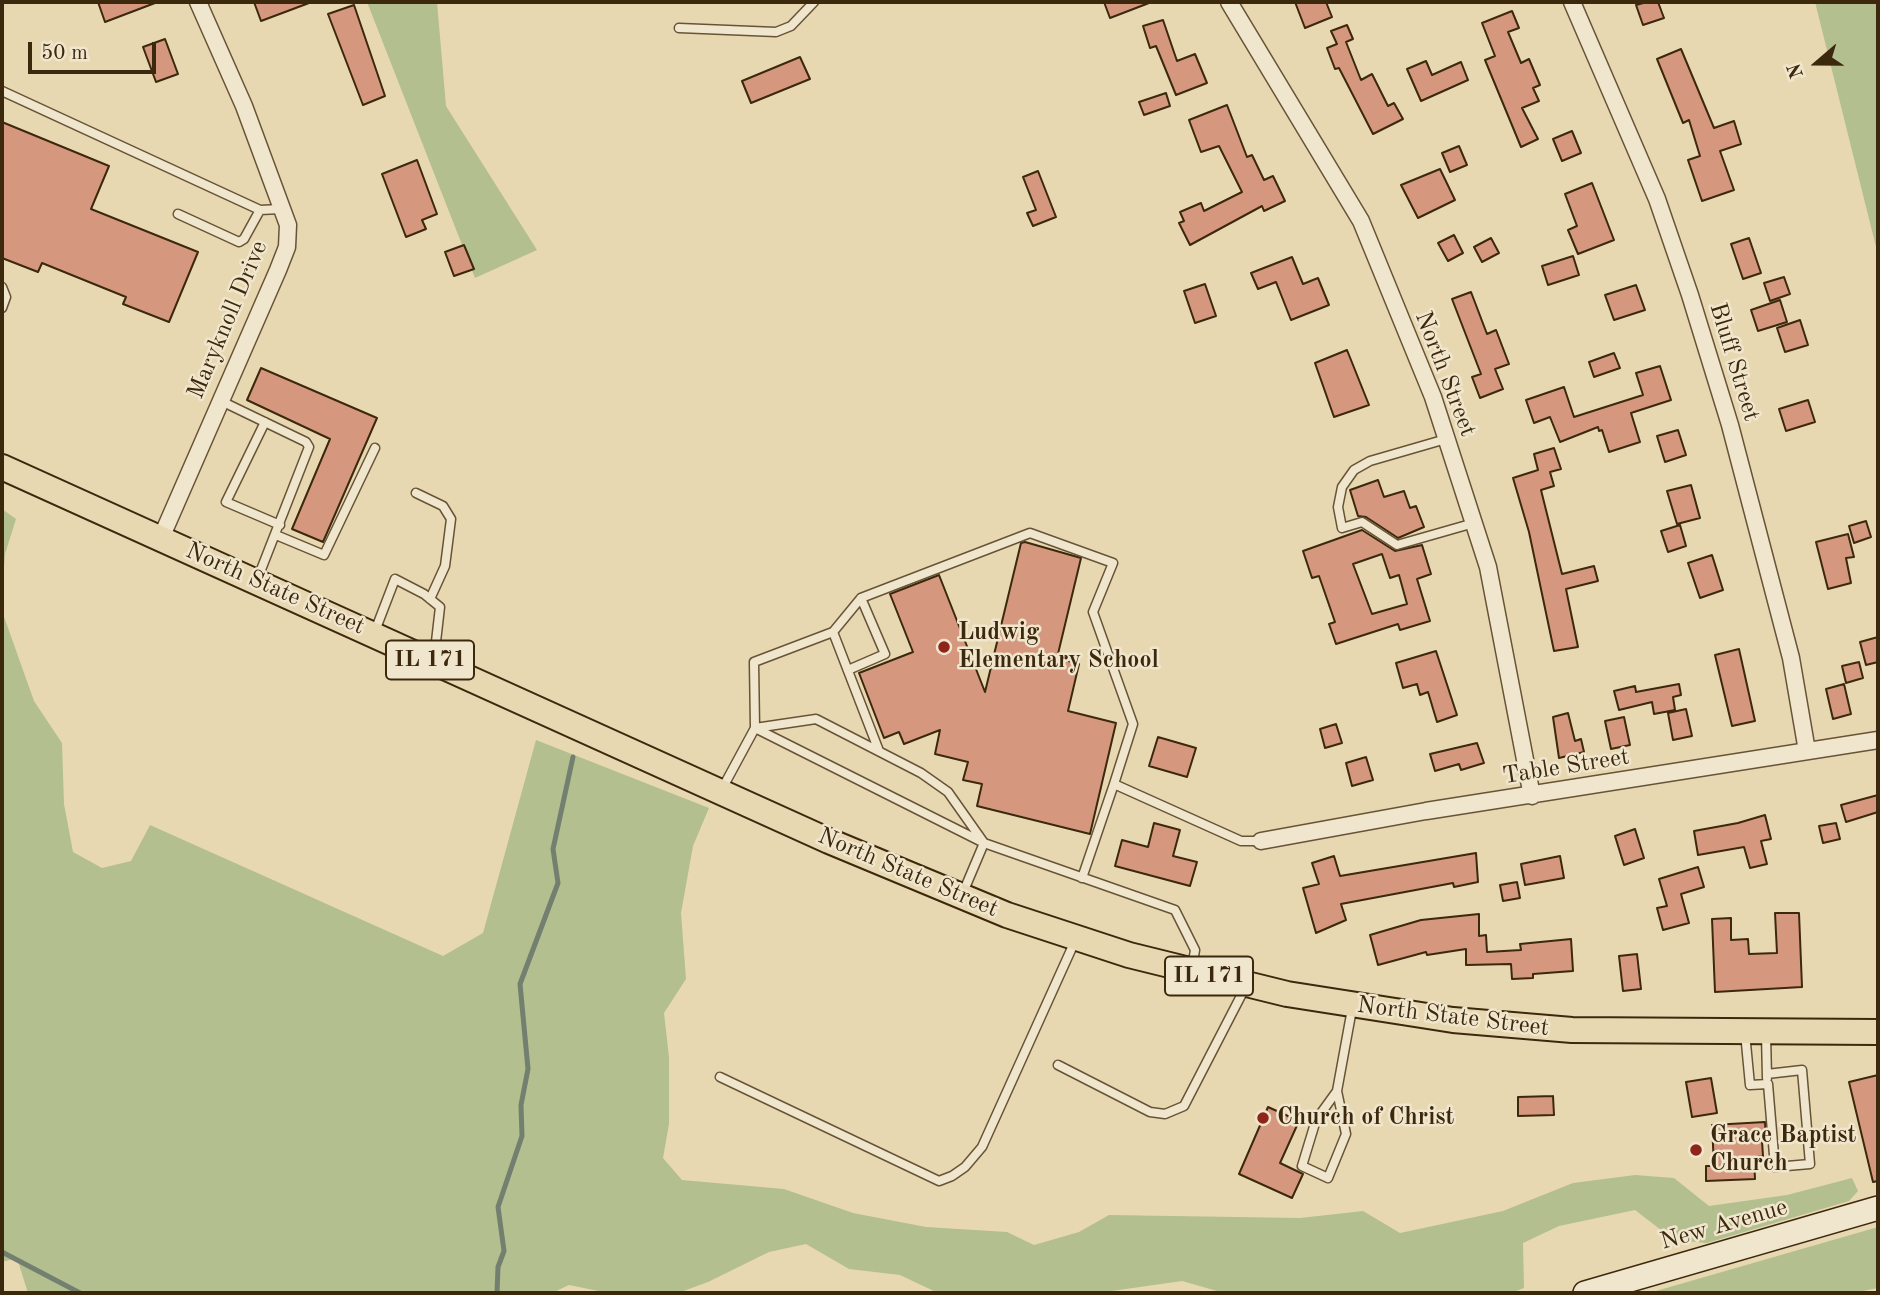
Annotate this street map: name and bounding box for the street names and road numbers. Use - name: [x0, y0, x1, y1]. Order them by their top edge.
- street label: Maryknoll Drive: [182, 236, 274, 404]
- street label: Bluff Street: [1702, 299, 1766, 425]
- street label: North Street: [1408, 307, 1482, 441]
- street label: North State Street: [181, 537, 369, 641]
- road number: IL 171: [386, 640, 474, 680]
- street label: Table Street: [1501, 743, 1631, 791]
- street label: North State Street: [813, 822, 1003, 924]
- road number: IL 171: [1165, 956, 1253, 995]
- street label: North State Street: [1355, 991, 1551, 1043]
- street label: New Avenue: [1657, 1193, 1791, 1257]

